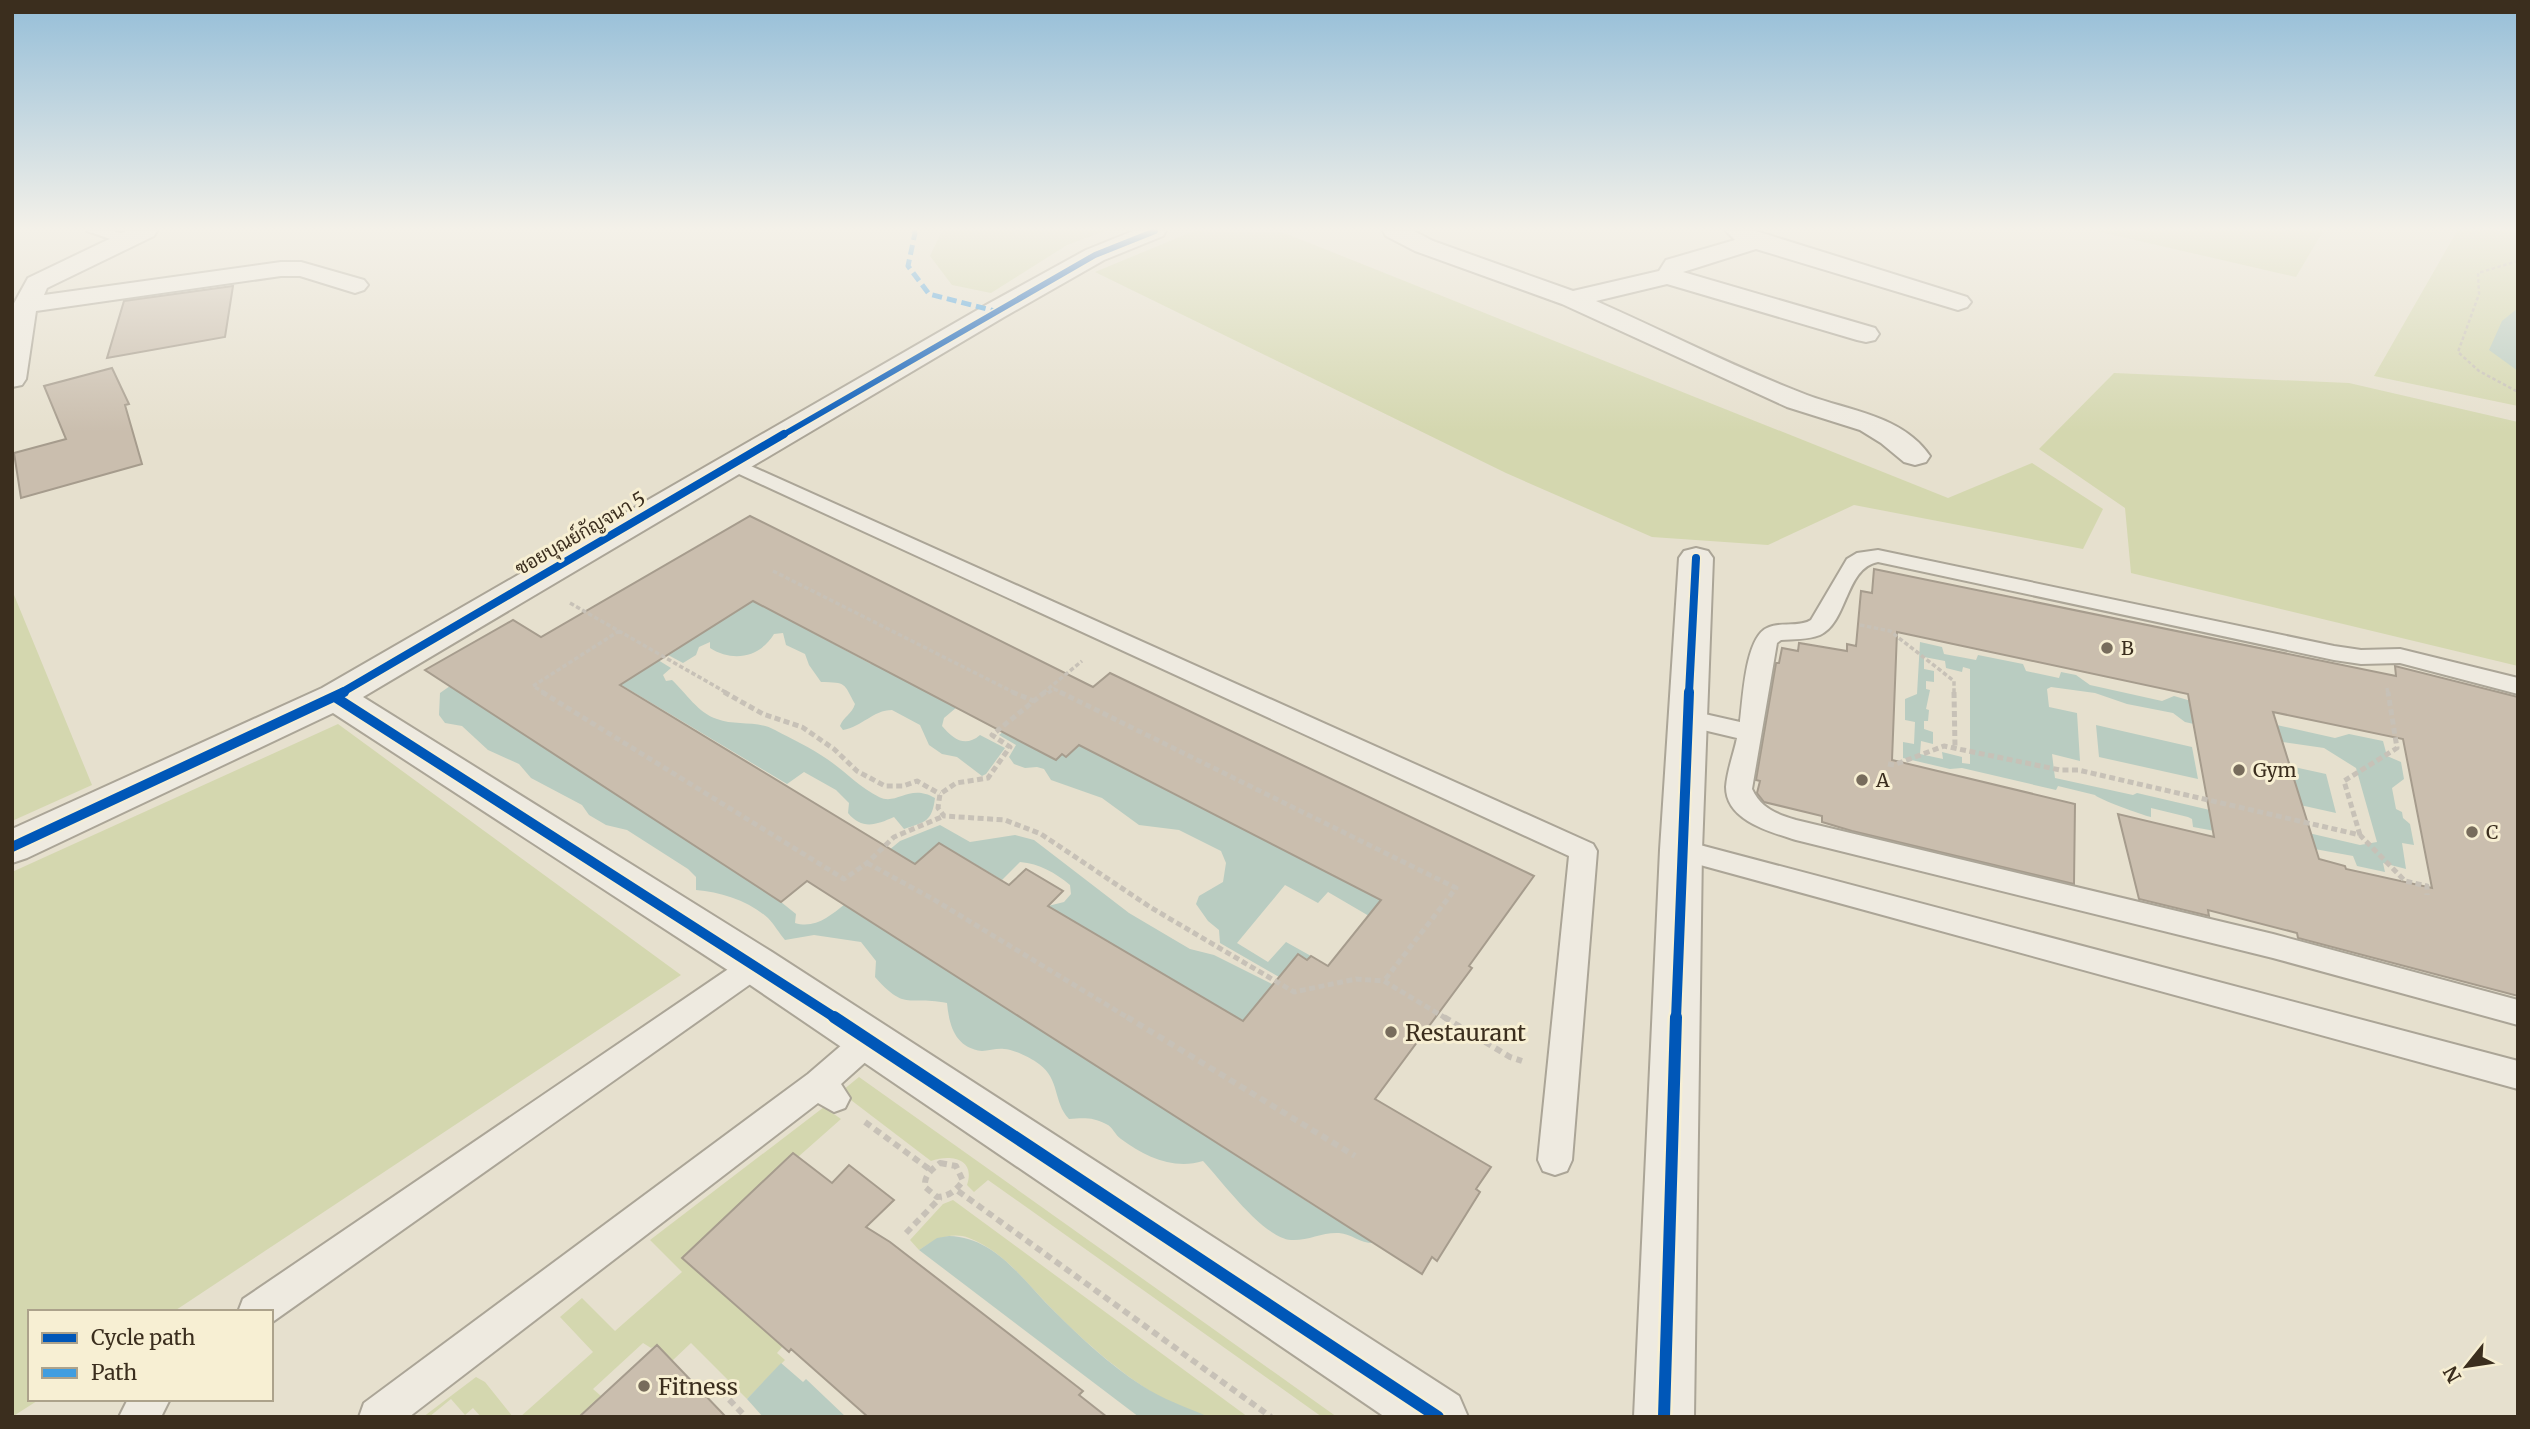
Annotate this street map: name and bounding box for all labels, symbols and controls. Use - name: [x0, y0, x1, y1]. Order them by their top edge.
- street label: ซอยบุณย์กัญจนา 5: [510, 486, 650, 581]
- place label: B: [2121, 636, 2134, 660]
- marker: B: [2099, 640, 2115, 656]
- place label: Gym: [2253, 758, 2297, 782]
- marker: Gym: [2231, 762, 2247, 778]
- place label: A: [1875, 768, 1890, 792]
- marker: A: [1854, 772, 1870, 788]
- place label: C: [2486, 820, 2498, 844]
- marker: C: [2464, 824, 2480, 840]
- place label: Restaurant: [1405, 1018, 1526, 1047]
- marker: Restaurant: [1383, 1024, 1399, 1040]
- legend: [28, 1310, 273, 1401]
- text: Cycle path: [91, 1324, 195, 1351]
- north arrow: [2432, 1331, 2502, 1401]
- text: Path: [91, 1359, 137, 1386]
- text: N: [2438, 1362, 2466, 1387]
- place label: Fitness: [658, 1372, 738, 1401]
- marker: Fitness: [636, 1378, 652, 1394]

